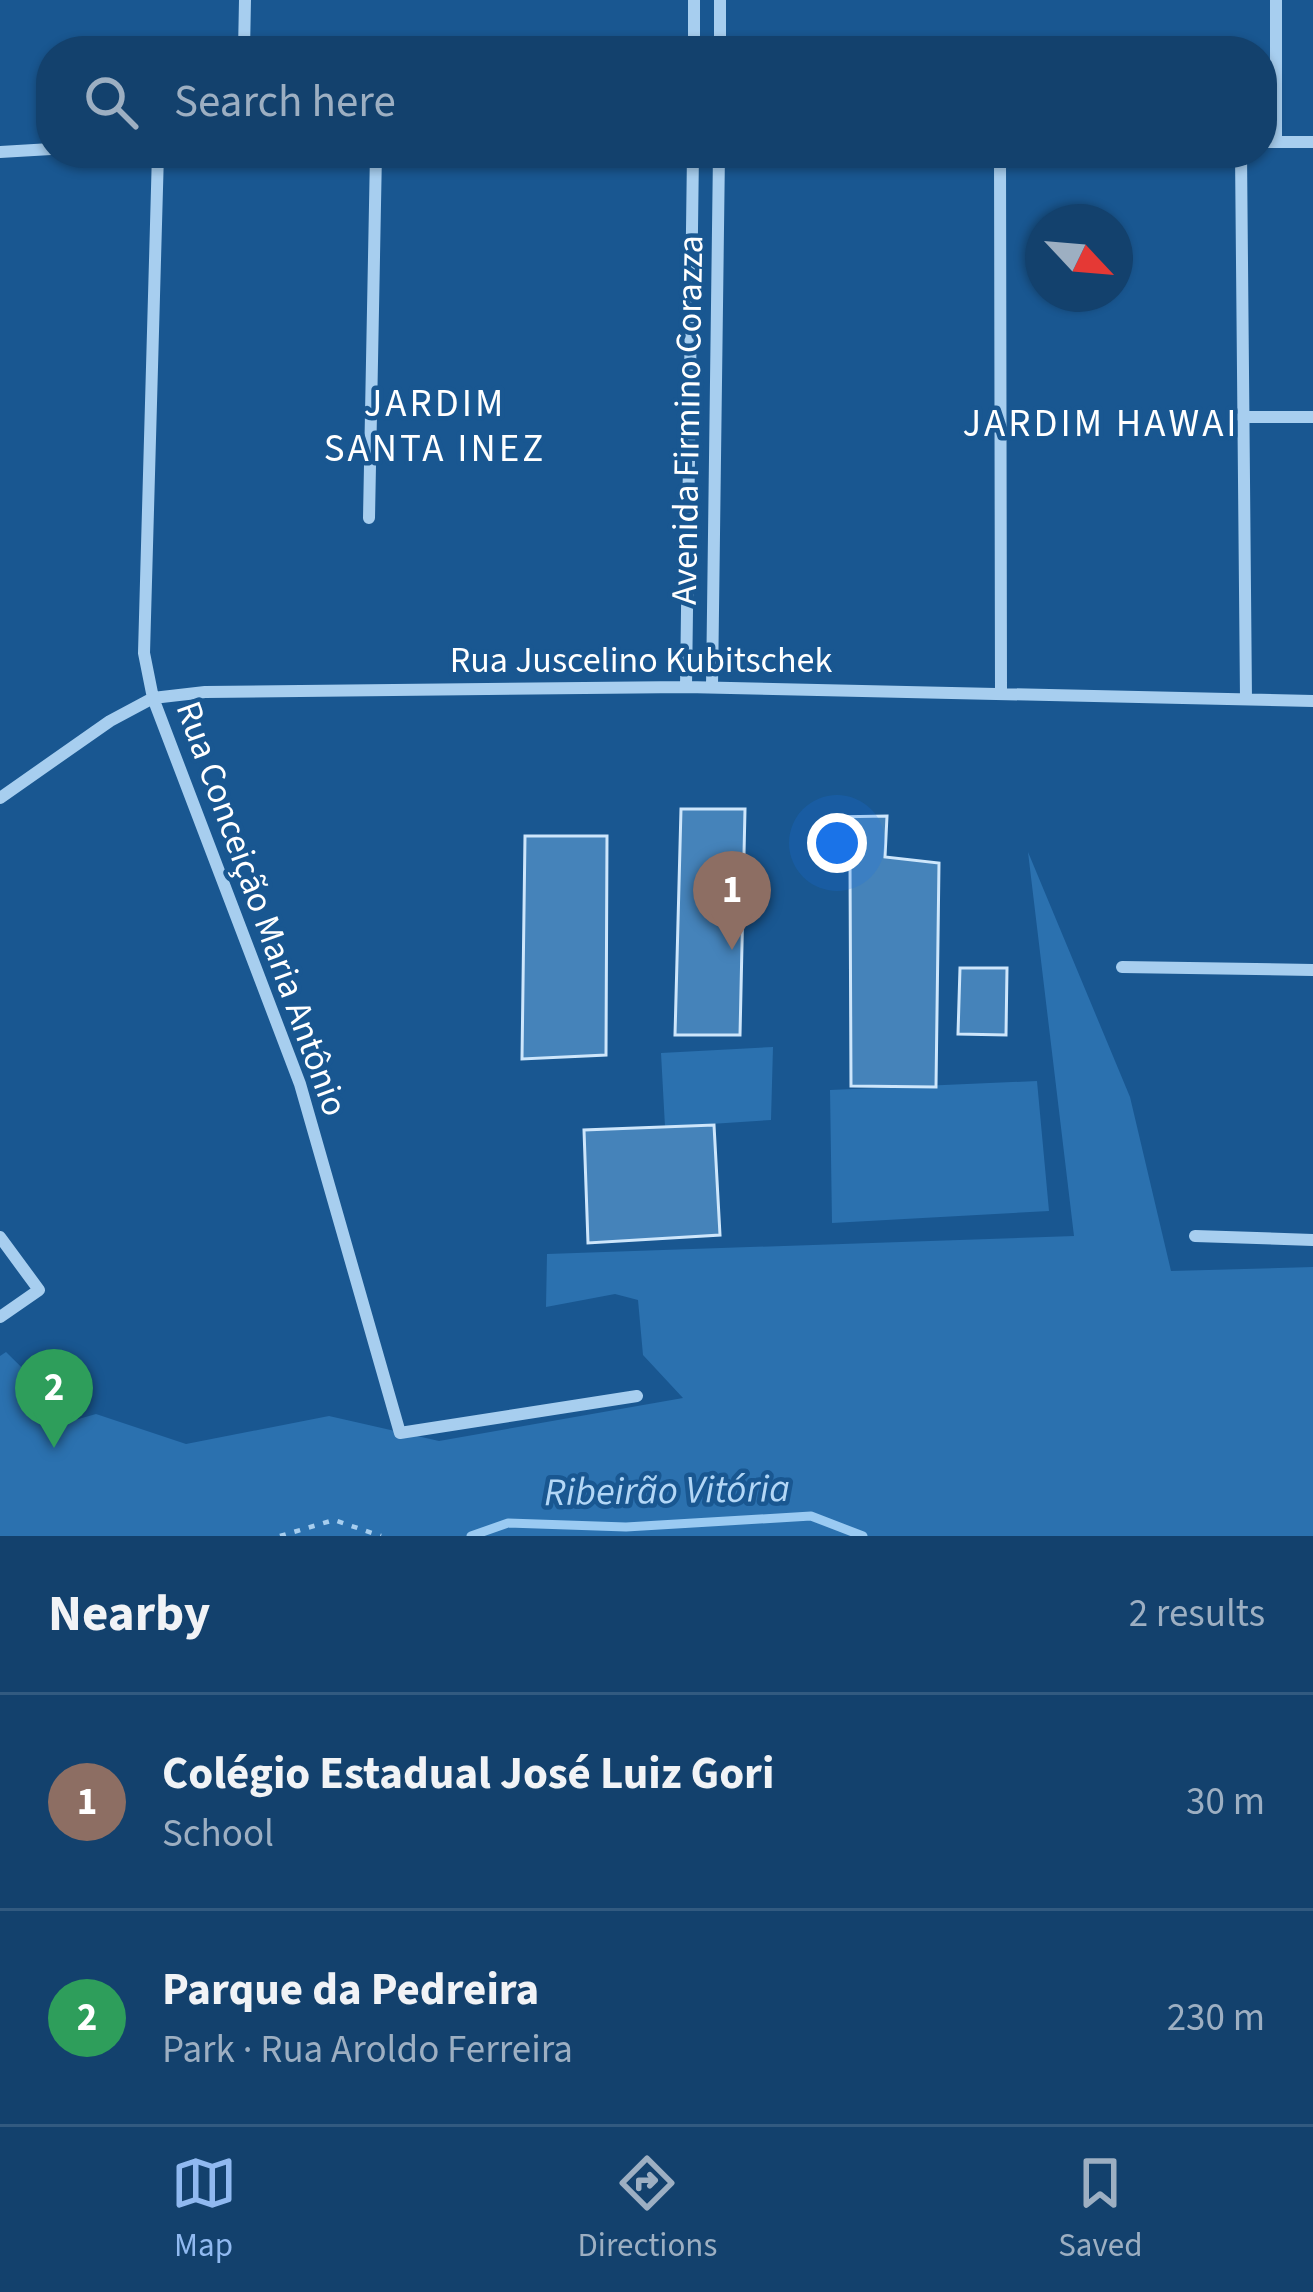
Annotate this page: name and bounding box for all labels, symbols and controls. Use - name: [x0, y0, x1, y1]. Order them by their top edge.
- search box: [36, 36, 1277, 168]
- icon: search: [78, 69, 144, 135]
- text: Search here: [174, 70, 396, 134]
- north arrow: [1025, 204, 1133, 312]
- street label: Avenida Firmino Corazza: [659, 235, 716, 605]
- district label: JARDIM SANTA INEZ: [324, 376, 546, 477]
- district label: JARDIM HAWAI: [962, 396, 1240, 452]
- street label: Rua Juscelino Kubitschek: [450, 635, 832, 686]
- street label: Rua Conceição Maria Antônio: [163, 694, 360, 1123]
- your location: [807, 813, 867, 873]
- pin: 1: [693, 851, 771, 950]
- pin: 2: [15, 1349, 93, 1448]
- water label: Ribeirão Vitória: [544, 1461, 790, 1521]
- text: Nearby: [48, 1578, 210, 1650]
- text: 2 results: [1129, 1586, 1265, 1642]
- text: Colégio Estadual José Luiz Gori: [162, 1742, 774, 1806]
- text: 1: [77, 1774, 97, 1830]
- text: 30 m: [1186, 1774, 1265, 1830]
- text: School: [162, 1806, 274, 1862]
- text: Parque da Pedreira: [162, 1958, 539, 2022]
- text: 2: [77, 1990, 97, 2046]
- text: 230 m: [1167, 1990, 1265, 2046]
- text: Park · Rua Aroldo Ferreira: [162, 2022, 573, 2078]
- tab: Map: [171, 2150, 237, 2269]
- tab: Directions: [578, 2150, 717, 2269]
- tab: Saved: [1058, 2150, 1142, 2269]

